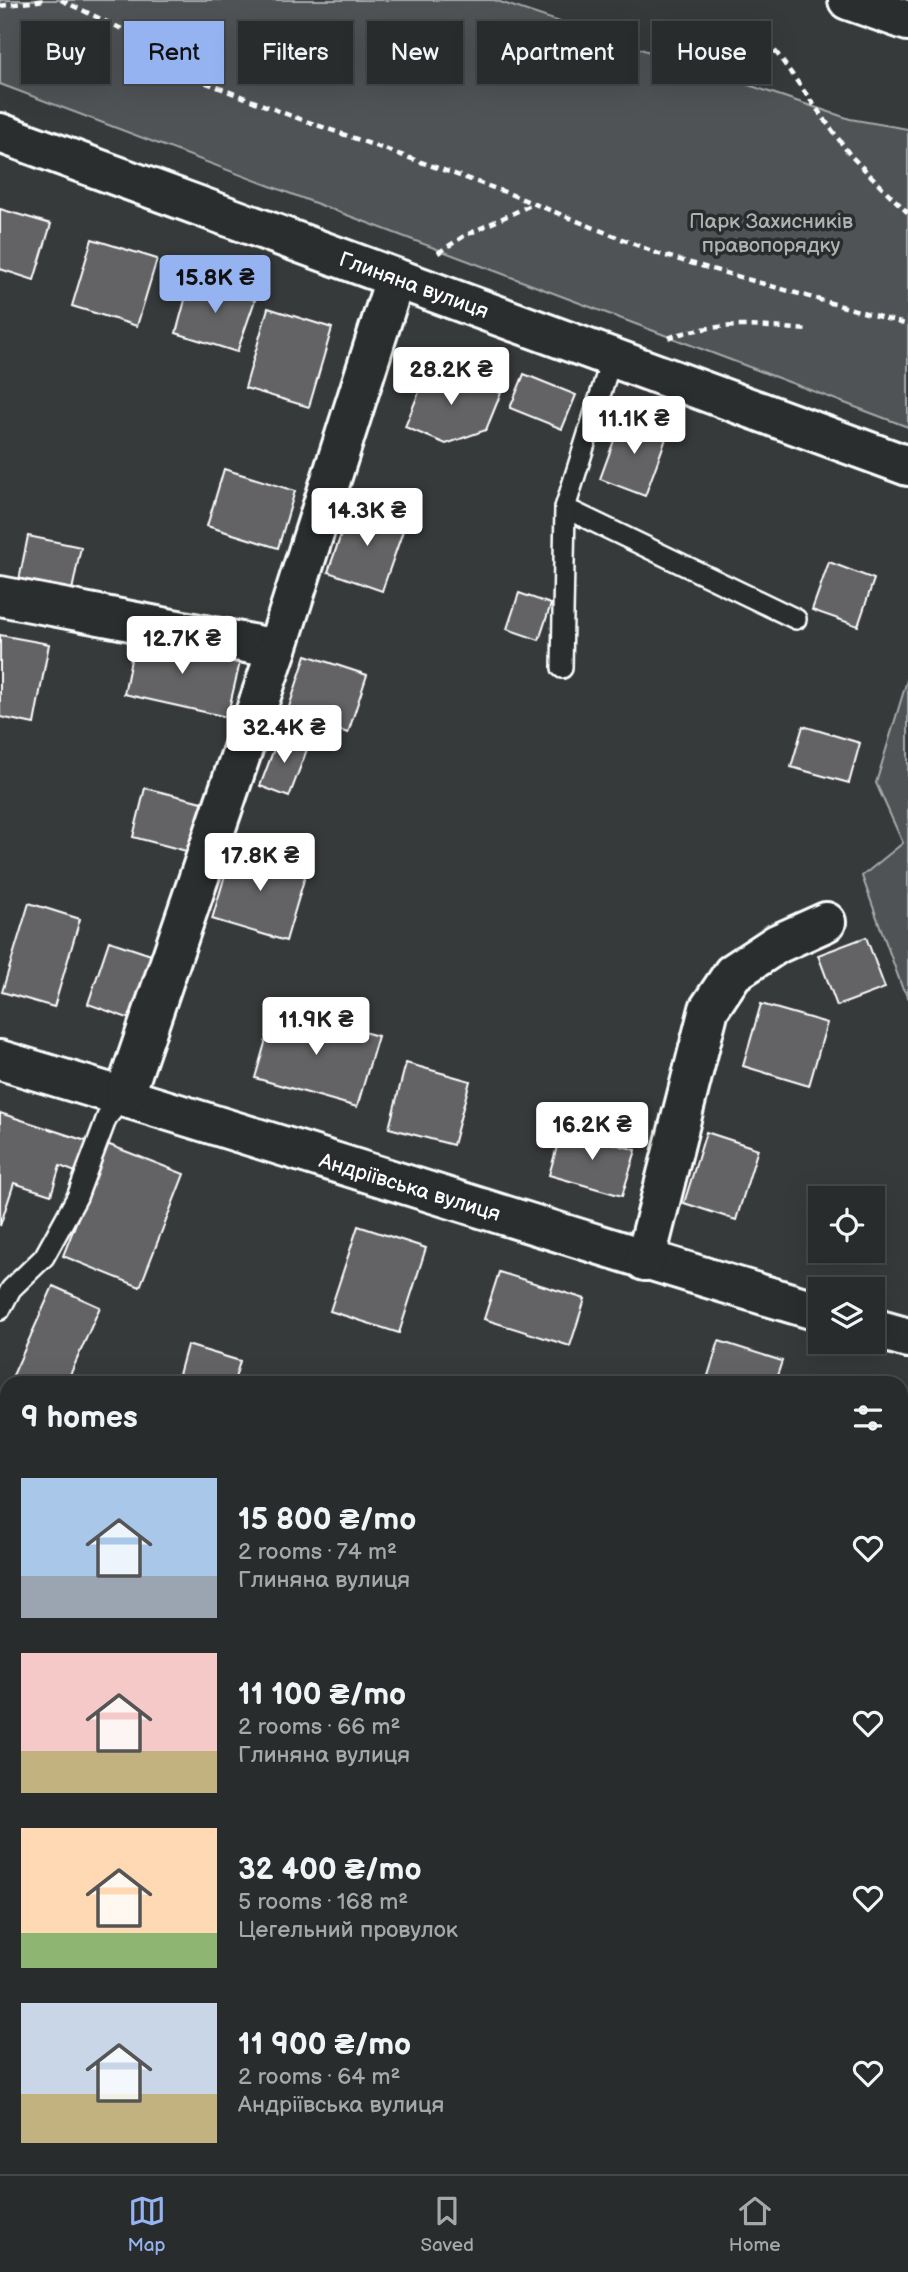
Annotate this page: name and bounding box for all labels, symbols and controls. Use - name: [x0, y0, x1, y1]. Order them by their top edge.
- chip: Buy: [21, 21, 110, 84]
- chip: Rent: [124, 21, 224, 84]
- chip: Filters: [238, 21, 353, 84]
- chip: New: [367, 21, 463, 84]
- chip: Apartment: [477, 21, 638, 84]
- chip: House: [652, 21, 771, 84]
- park label: Парк Захисників правопорядку: [689, 209, 853, 258]
- street label: Глиняна вулиця: [336, 247, 492, 324]
- pin: 15.8K ₴: [150, 256, 280, 315]
- text: 15.8K ₴: [175, 264, 255, 292]
- pin: 28.2K ₴: [386, 348, 516, 407]
- text: 28.2K ₴: [409, 356, 493, 384]
- pin: 11.1K ₴: [569, 396, 699, 456]
- text: 11.1K ₴: [598, 405, 670, 433]
- pin: 14.3K ₴: [302, 489, 432, 548]
- text: 14.3K ₴: [328, 497, 406, 525]
- pin: 12.7K ₴: [117, 616, 247, 676]
- text: 12.7K ₴: [143, 625, 221, 653]
- pin: 32.4K ₴: [219, 706, 349, 765]
- text: 32.4K ₴: [242, 714, 326, 742]
- pin: 17.8K ₴: [195, 834, 325, 893]
- text: 17.8K ₴: [221, 842, 299, 870]
- pin: 11.9K ₴: [251, 998, 381, 1057]
- text: 11.9K ₴: [278, 1006, 354, 1034]
- pin: 16.2K ₴: [527, 1102, 657, 1162]
- text: 16.2K ₴: [552, 1111, 632, 1139]
- street label: Андріївська вулиця: [315, 1148, 504, 1227]
- map controls: [808, 1186, 885, 1354]
- button: locate: [808, 1186, 885, 1263]
- button: layers: [808, 1277, 885, 1354]
- icon: filters: [849, 1399, 887, 1437]
- text: 9 homes: [21, 1400, 138, 1436]
- text: 15 800 ₴/mo: [238, 1502, 416, 1538]
- icon: home: [77, 1506, 161, 1590]
- icon: heart: [849, 1529, 887, 1567]
- text: 2 rooms · 74 m²: [238, 1538, 397, 1566]
- text: Глиняна вулиця: [238, 1566, 410, 1594]
- text: 11 100 ₴/mo: [238, 1677, 406, 1713]
- icon: home: [77, 1681, 161, 1765]
- icon: heart: [849, 1704, 887, 1742]
- text: 2 rooms · 66 m²: [238, 1713, 400, 1741]
- text: Глиняна вулиця: [238, 1741, 410, 1769]
- text: 32 400 ₴/mo: [238, 1852, 421, 1888]
- icon: home: [77, 1856, 161, 1940]
- icon: heart: [849, 1879, 887, 1917]
- text: 5 rooms · 168 m²: [238, 1888, 408, 1916]
- text: Цегельний провулок: [238, 1916, 458, 1944]
- text: 11 900 ₴/mo: [238, 2027, 411, 2063]
- icon: home: [77, 2031, 161, 2115]
- icon: heart: [849, 2054, 887, 2092]
- text: 2 rooms · 64 m²: [238, 2063, 400, 2091]
- text: Андріївська вулиця: [238, 2091, 444, 2119]
- tab: Map: [127, 2192, 166, 2257]
- tab: Saved: [421, 2192, 474, 2257]
- tab: Home: [729, 2192, 781, 2257]

